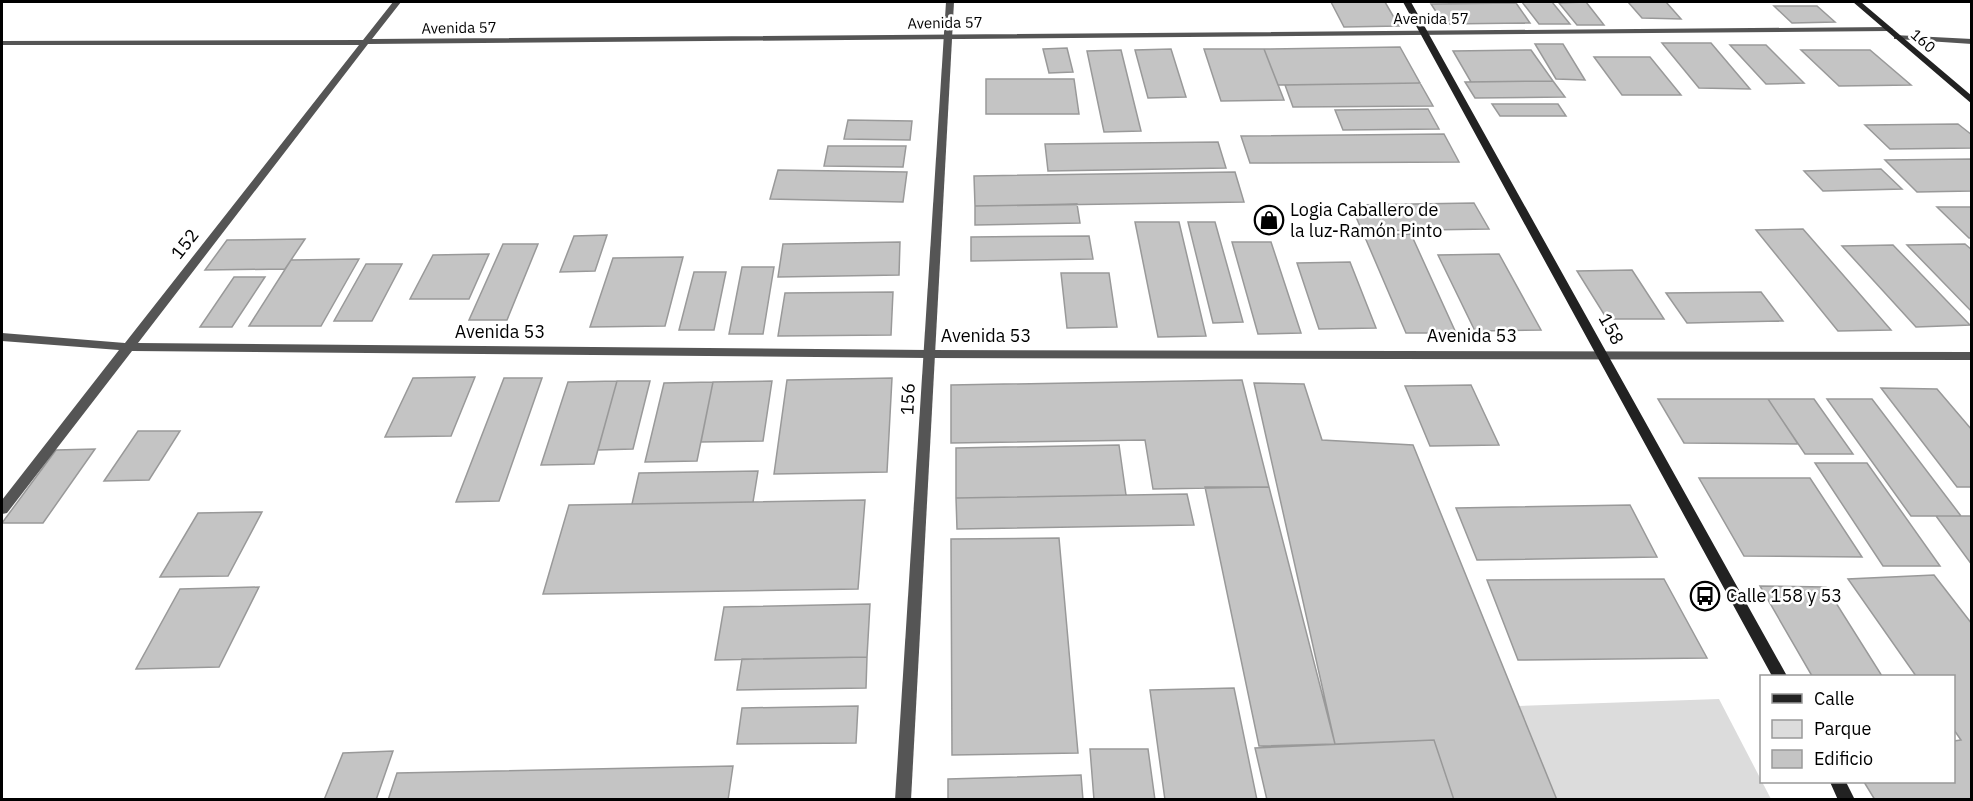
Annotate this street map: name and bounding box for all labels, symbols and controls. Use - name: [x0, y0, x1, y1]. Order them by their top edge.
- street label: Avenida 57: [1393, 9, 1469, 28]
- street label: Avenida 57: [907, 12, 983, 33]
- street label: Avenida 57: [421, 17, 497, 38]
- street label: 160: [1907, 25, 1940, 57]
- place label: Logia Caballero de la luz-Ramón Pinto: [1290, 198, 1442, 242]
- shop icon: Logia Caballero de la luz-Ramón Pinto: [1253, 204, 1285, 236]
- street label: 152: [166, 224, 204, 264]
- street label: 158: [1594, 309, 1629, 349]
- street label: Avenida 53: [455, 320, 545, 343]
- street label: Avenida 53: [941, 324, 1031, 347]
- street label: Avenida 53: [1427, 324, 1517, 347]
- street label: 156: [895, 382, 920, 416]
- bus stop icon: Calle 158 y 53: [1689, 580, 1721, 612]
- place label: Calle 158 y 53: [1726, 584, 1842, 607]
- legend: [1760, 675, 1955, 783]
- text: Calle: [1814, 687, 1854, 710]
- text: Parque: [1814, 717, 1872, 740]
- text: Edificio: [1814, 747, 1873, 770]

